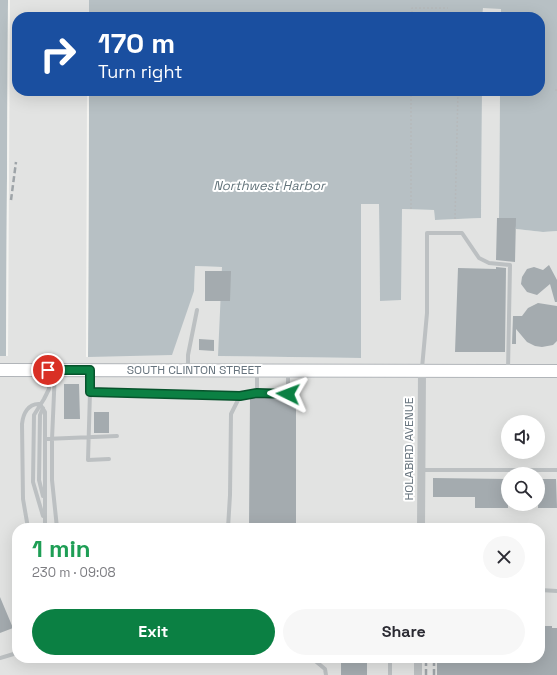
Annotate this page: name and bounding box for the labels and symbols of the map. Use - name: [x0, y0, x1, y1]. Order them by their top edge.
- water label: Northwest Harbor: [213, 177, 327, 194]
- pin: [31, 353, 65, 387]
- street label: SOUTH CLINTON STREET: [127, 362, 261, 378]
- position arrow: [267, 373, 309, 415]
- street label: HOLABIRD AVENUE: [401, 397, 417, 501]

